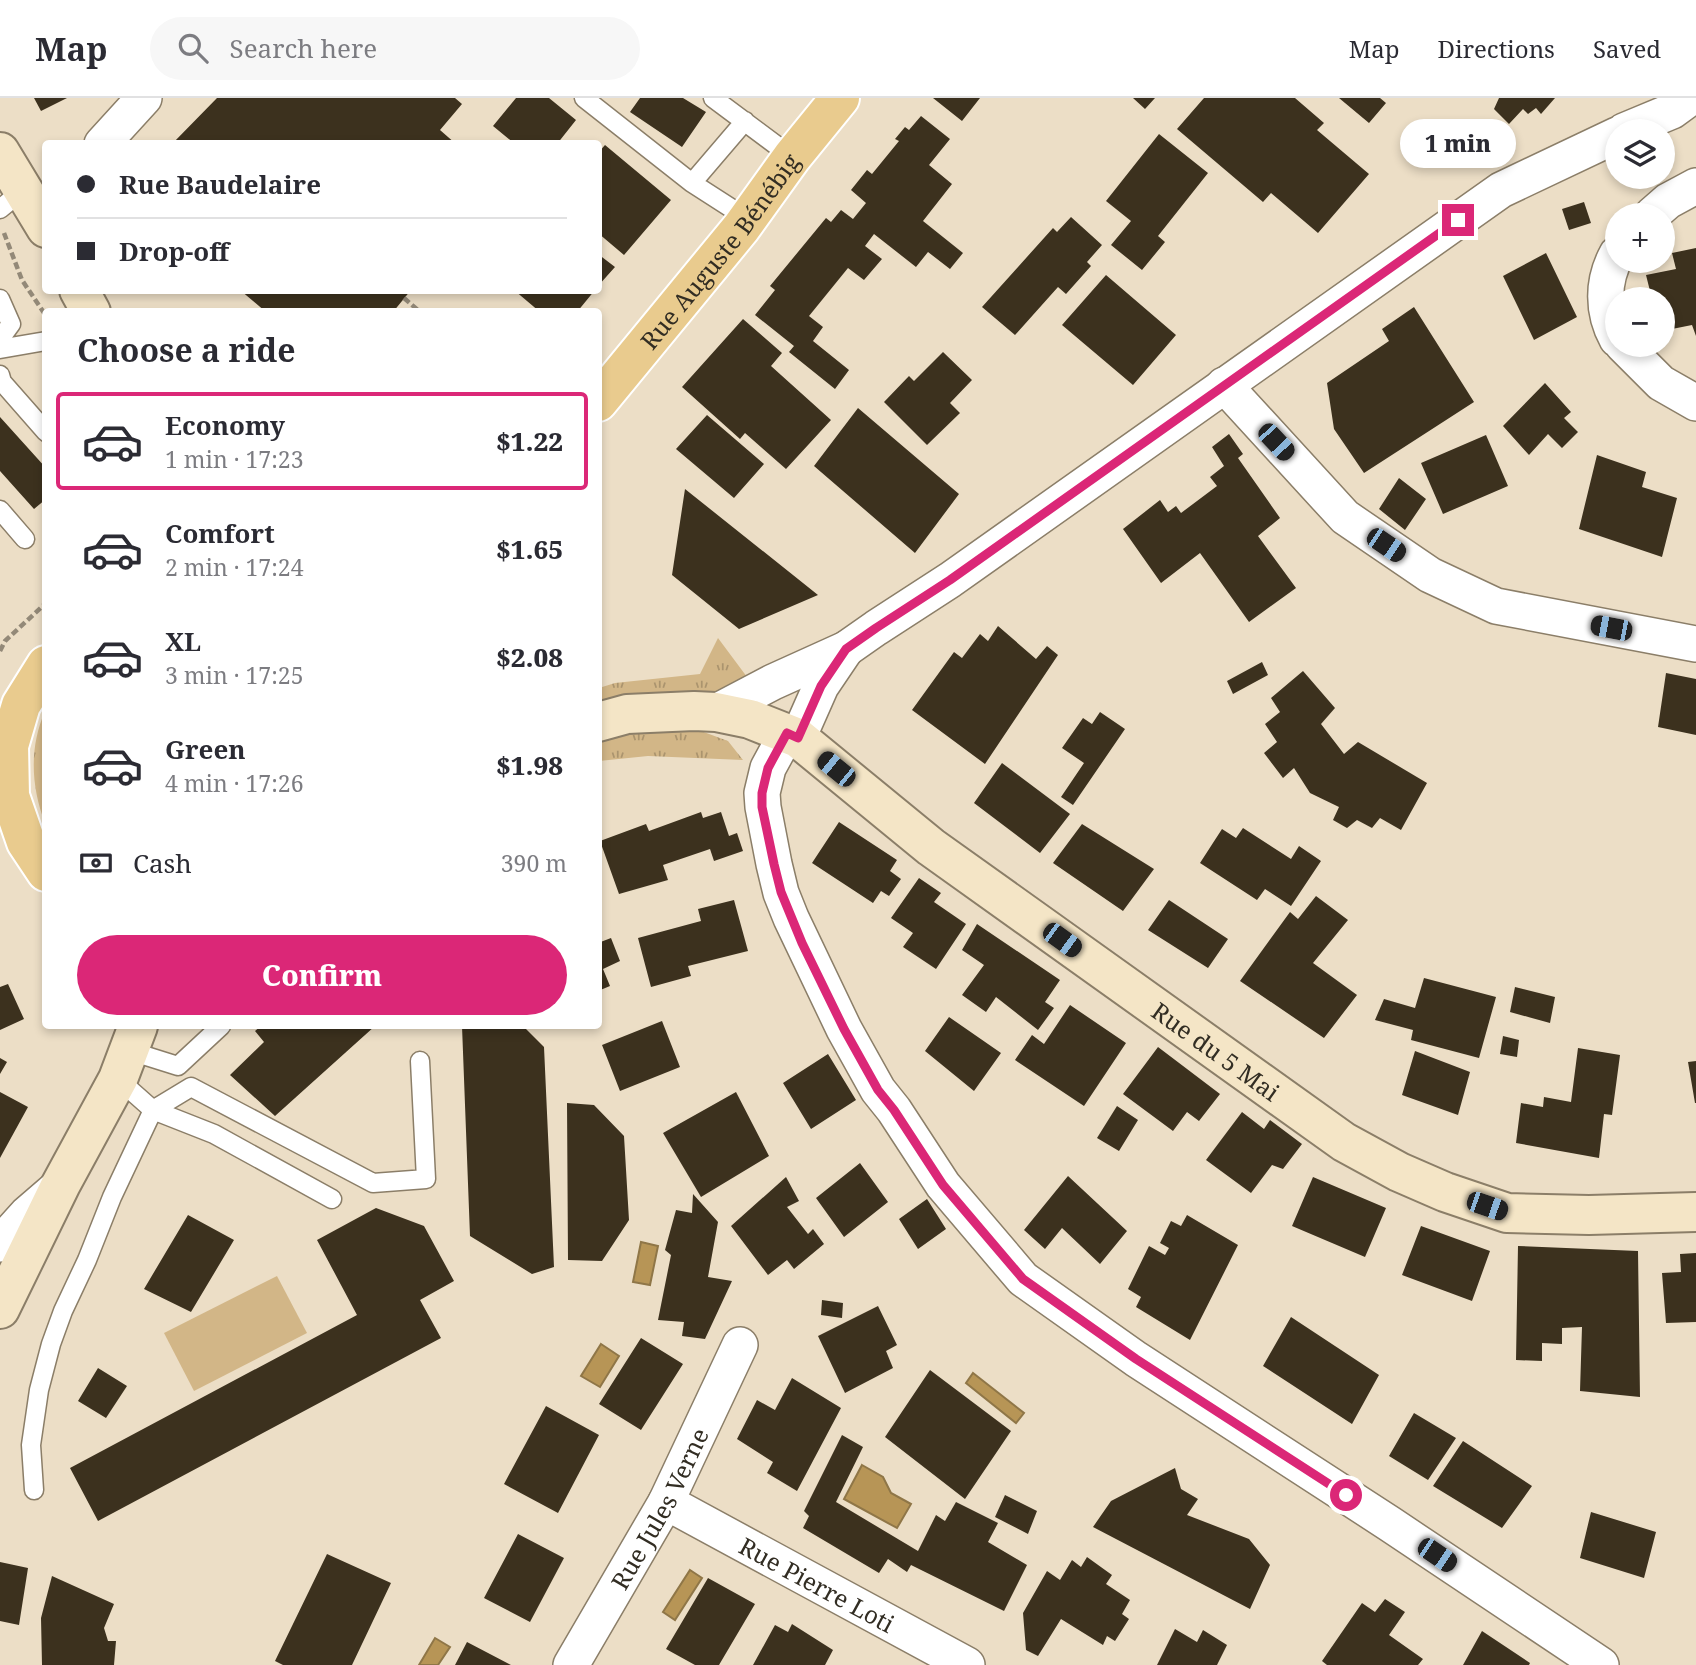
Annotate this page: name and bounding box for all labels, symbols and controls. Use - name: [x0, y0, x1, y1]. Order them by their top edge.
- search box: [150, 17, 640, 80]
- text: Map: [35, 26, 108, 71]
- icon: search: [174, 29, 212, 67]
- text: Search here: [230, 30, 377, 66]
- text: Map: [1349, 32, 1400, 65]
- text: Directions: [1438, 32, 1555, 65]
- text: Saved: [1593, 32, 1661, 65]
- callout: 1 min: [1400, 118, 1516, 167]
- map controls: [1605, 119, 1675, 357]
- button: layers: [1605, 119, 1675, 189]
- text: 1 min: [1425, 127, 1491, 159]
- street label: Rue Auguste Bénébig: [632, 146, 806, 356]
- text: Rue Baudelaire: [119, 166, 321, 202]
- button: +: [1605, 203, 1675, 273]
- route end: [1442, 204, 1474, 236]
- text: Drop-off: [119, 233, 229, 269]
- button: −: [1605, 287, 1675, 357]
- text: Choose a ride: [77, 328, 296, 371]
- text: Economy: [165, 407, 285, 443]
- icon: car: [81, 410, 144, 473]
- car: [1254, 419, 1299, 465]
- text: $1.22: [496, 423, 563, 459]
- text: 1 min · 17:23: [165, 443, 303, 475]
- text: Comfort: [165, 515, 275, 551]
- icon: car: [81, 518, 144, 581]
- car: [1363, 525, 1410, 565]
- text: $1.65: [496, 531, 563, 567]
- text: 2 min · 17:24: [165, 551, 303, 583]
- car: [1589, 614, 1634, 642]
- text: XL: [165, 623, 201, 659]
- icon: car: [81, 626, 144, 689]
- text: $2.08: [496, 639, 563, 675]
- text: 3 min · 17:25: [165, 659, 303, 691]
- text: Green: [165, 731, 246, 767]
- icon: car: [81, 734, 144, 797]
- text: $1.98: [496, 747, 563, 783]
- car: [814, 748, 859, 790]
- text: 4 min · 17:26: [165, 767, 303, 799]
- icon: cash: [77, 844, 115, 882]
- text: Cash: [133, 845, 192, 881]
- text: 390 m: [501, 847, 567, 879]
- car: [1039, 919, 1086, 961]
- button: Confirm: [77, 935, 567, 1015]
- street label: Rue du 5 Mai: [1146, 994, 1287, 1108]
- car: [1464, 1189, 1511, 1223]
- street label: Rue Jules Verne: [602, 1422, 715, 1595]
- route start: [1330, 1479, 1362, 1511]
- street label: Rue Pierre Loti: [734, 1528, 901, 1639]
- car: [1414, 1535, 1461, 1575]

